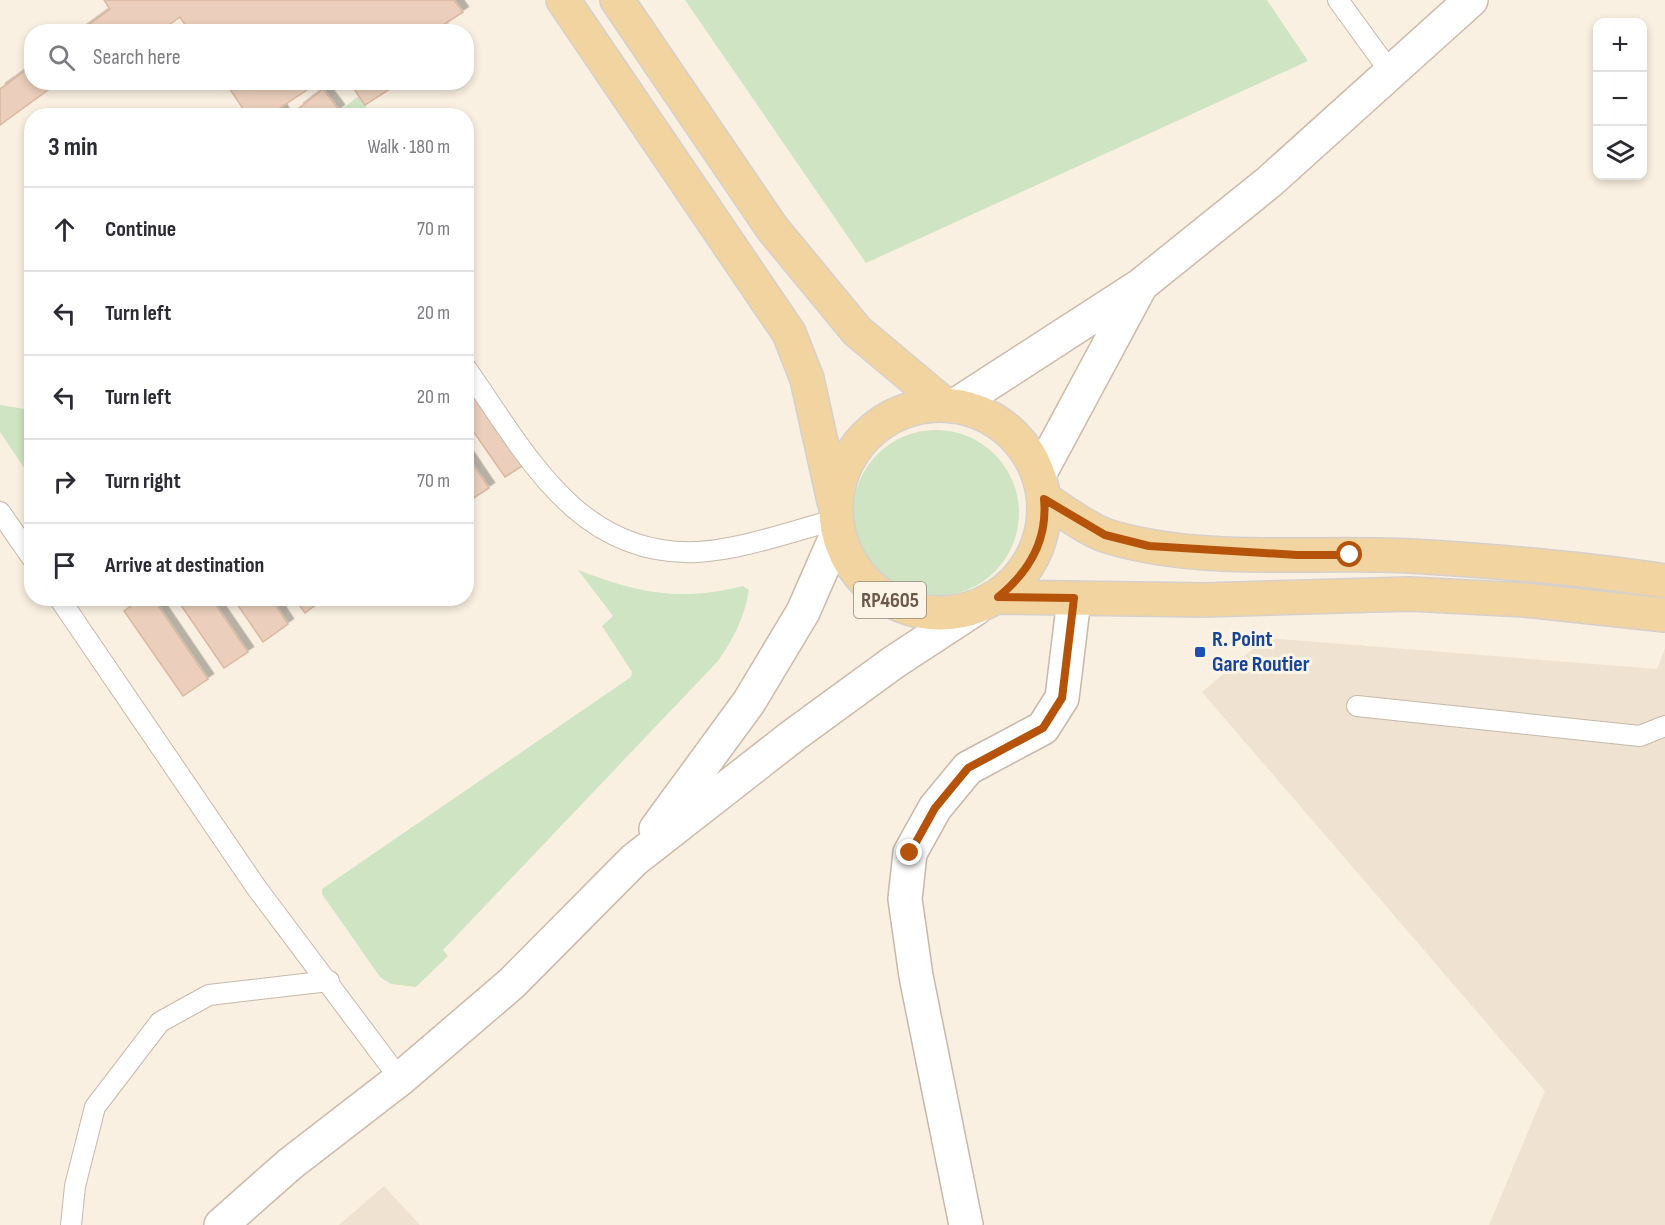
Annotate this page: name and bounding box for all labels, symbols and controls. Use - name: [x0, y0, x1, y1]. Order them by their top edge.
- map controls: [1593, 18, 1647, 180]
- button: +: [1593, 18, 1647, 72]
- search box: [24, 24, 474, 90]
- icon: search: [45, 41, 78, 74]
- text: Search here: [93, 44, 180, 71]
- button: −: [1593, 72, 1647, 126]
- button: layers: [1593, 126, 1647, 180]
- text: 3 min: [48, 132, 98, 163]
- text: Walk · 180 m: [367, 135, 450, 159]
- icon: ahead: [48, 213, 81, 246]
- text: Continue: [105, 216, 176, 243]
- text: 70 m: [417, 217, 450, 241]
- icon: left: [48, 297, 81, 330]
- text: Turn left: [105, 300, 171, 327]
- text: 20 m: [417, 301, 450, 325]
- icon: left: [48, 381, 81, 414]
- text: Turn left: [105, 384, 171, 411]
- text: 20 m: [417, 385, 450, 409]
- icon: right: [48, 465, 81, 498]
- text: Turn right: [105, 468, 181, 495]
- text: 70 m: [417, 469, 450, 493]
- route start: [1336, 541, 1362, 567]
- icon: arrive: [48, 549, 81, 582]
- text: Arrive at destination: [105, 552, 264, 579]
- road number: RP4605: [854, 582, 926, 618]
- place label: R. Point Gare Routier: [1212, 626, 1310, 678]
- marker: R. Point Gare Routier: [1193, 645, 1207, 659]
- route end: [896, 839, 922, 865]

